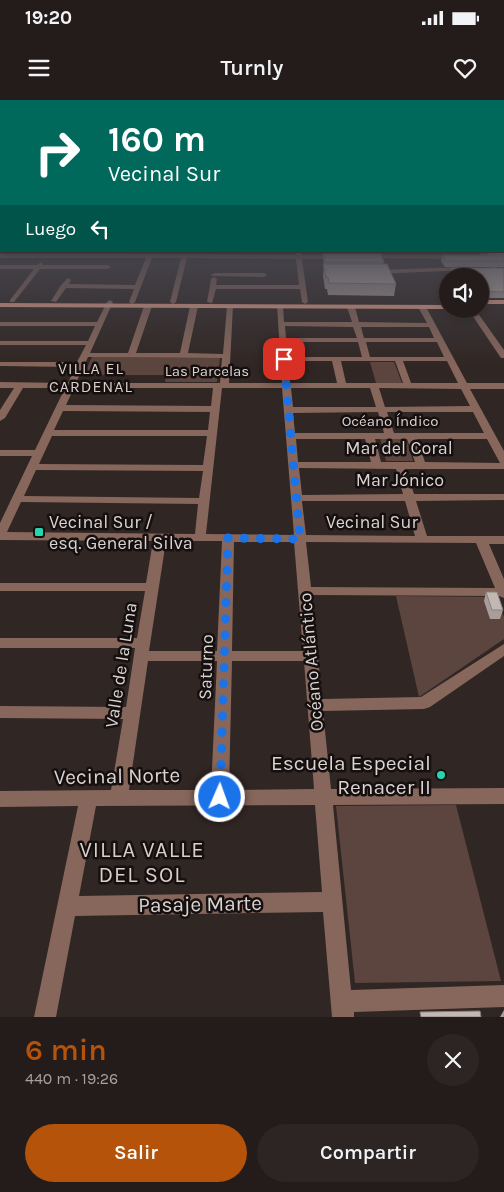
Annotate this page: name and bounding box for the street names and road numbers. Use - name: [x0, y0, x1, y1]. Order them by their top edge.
- street label: Las Parcelas: [165, 362, 249, 380]
- street label: Océano Índico: [342, 412, 438, 430]
- street label: Mar del Coral: [345, 437, 453, 459]
- street label: Mar Jónico: [356, 469, 444, 491]
- street label: Vecinal Sur: [326, 511, 418, 533]
- street label: Océano Atlántico: [294, 592, 328, 732]
- street label: Valle de la Luna: [100, 601, 142, 729]
- street label: Saturno: [194, 634, 218, 700]
- street label: Vecinal Norte: [54, 763, 180, 789]
- street label: Pasaje Marte: [138, 891, 262, 917]

